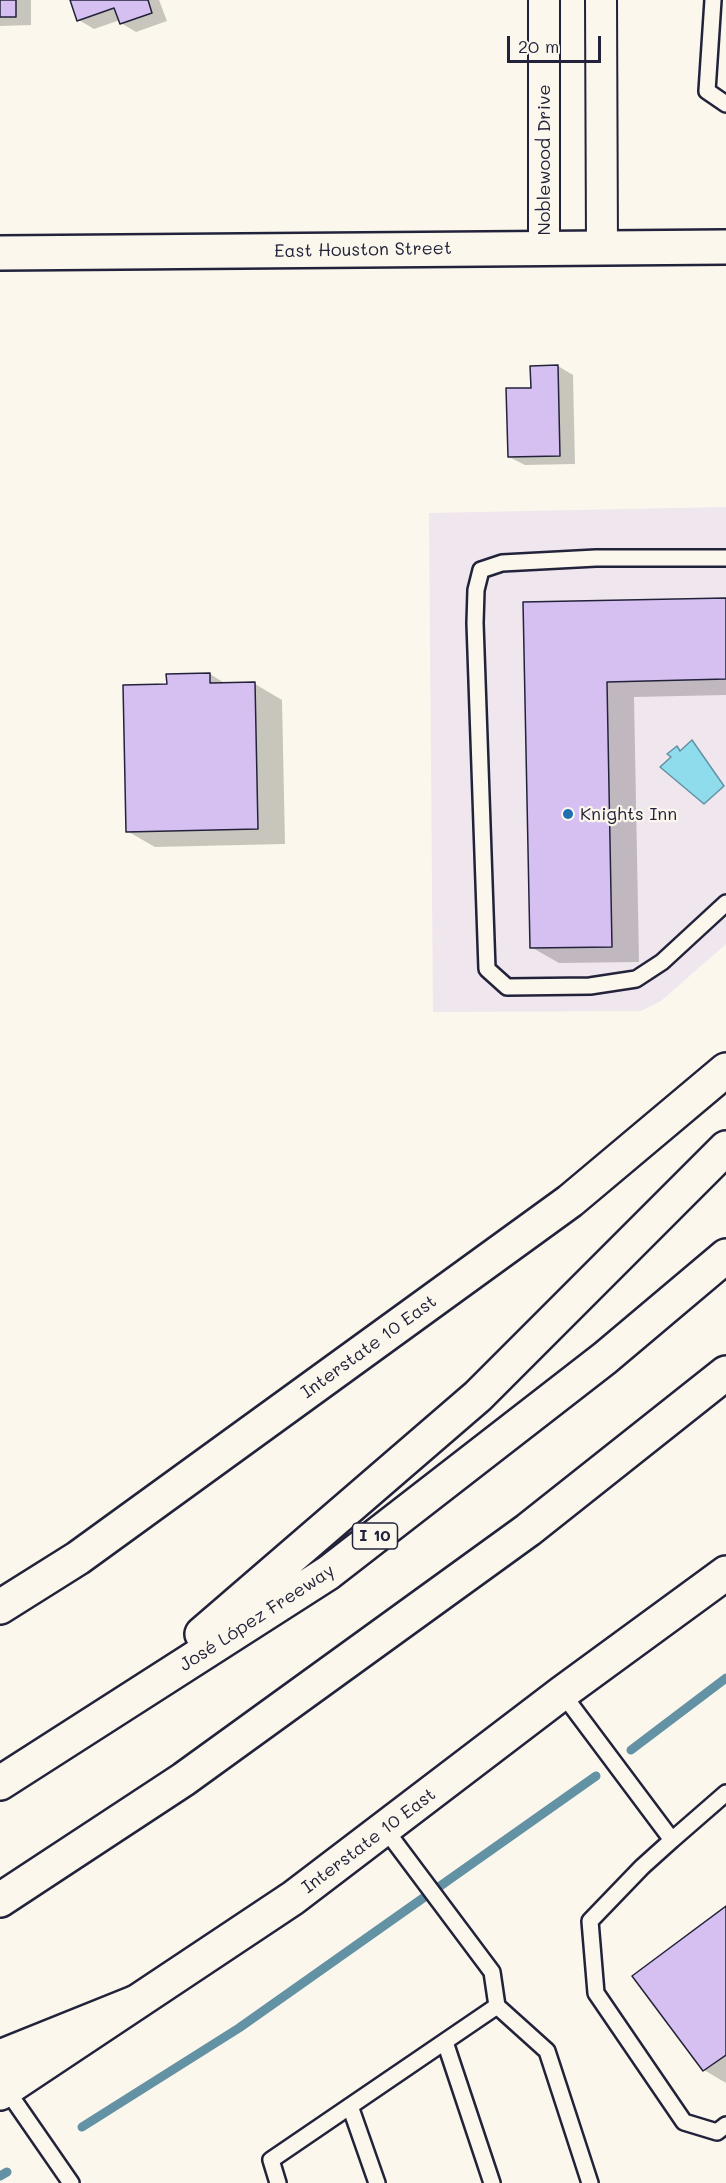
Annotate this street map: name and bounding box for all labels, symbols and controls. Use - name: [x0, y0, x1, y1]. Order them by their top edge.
- scale bar: [510, 24, 604, 62]
- text: 20 m: [518, 34, 559, 58]
- street label: Noblewood Drive: [533, 84, 555, 236]
- street label: East Houston Street: [274, 238, 452, 262]
- place label: Knights Inn: [580, 803, 677, 825]
- marker: Knights Inn: [561, 807, 575, 821]
- street label: Interstate 10 East: [297, 1291, 441, 1403]
- road number: I 10: [352, 1523, 398, 1549]
- street label: José López Freeway: [176, 1560, 338, 1676]
- street label: Interstate 10 East: [298, 1784, 440, 1898]

